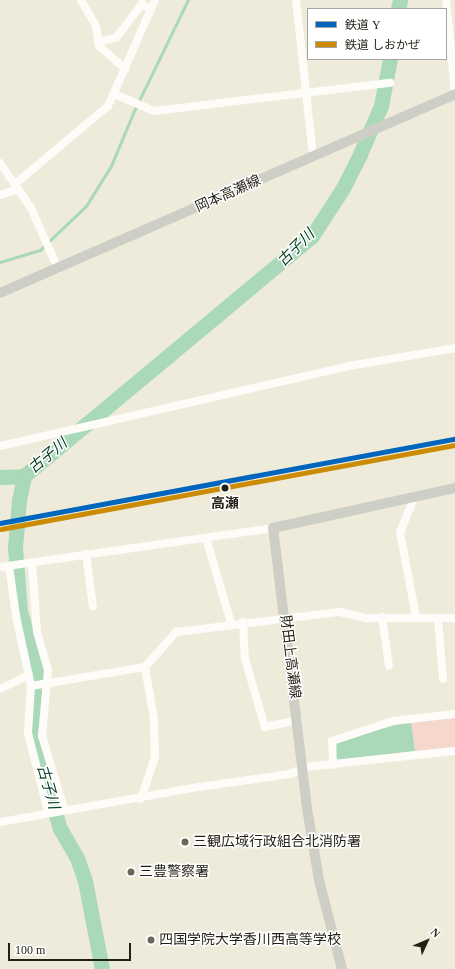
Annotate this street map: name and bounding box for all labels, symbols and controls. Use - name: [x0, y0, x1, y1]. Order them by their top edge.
- legend: [307, 8, 447, 60]
- text: 鉄道 Y: [345, 18, 381, 32]
- text: 鉄道 しおかぜ: [345, 38, 420, 52]
- street label: 岡本高瀬線: [193, 172, 263, 216]
- water label: 古子川: [274, 226, 318, 270]
- water label: 古子川: [25, 435, 71, 477]
- marker: 高瀬: [218, 481, 232, 495]
- place label: 高瀬: [211, 496, 239, 512]
- street label: 財田上高瀬線: [277, 614, 303, 700]
- water label: 古子川: [33, 763, 63, 811]
- place label: 三観広域行政組合北消防署: [193, 834, 361, 850]
- marker: 三観広域行政組合北消防署: [180, 837, 190, 847]
- place label: 三豊警察署: [139, 864, 209, 880]
- marker: 三豊警察署: [126, 867, 136, 877]
- north arrow: [407, 921, 447, 961]
- text: N: [429, 926, 443, 940]
- place label: 四国学院大学香川西高等学校: [159, 932, 341, 948]
- scale bar: [10, 935, 133, 961]
- marker: 四国学院大学香川西高等学校: [146, 935, 156, 945]
- text: 100 m: [15, 943, 45, 957]

